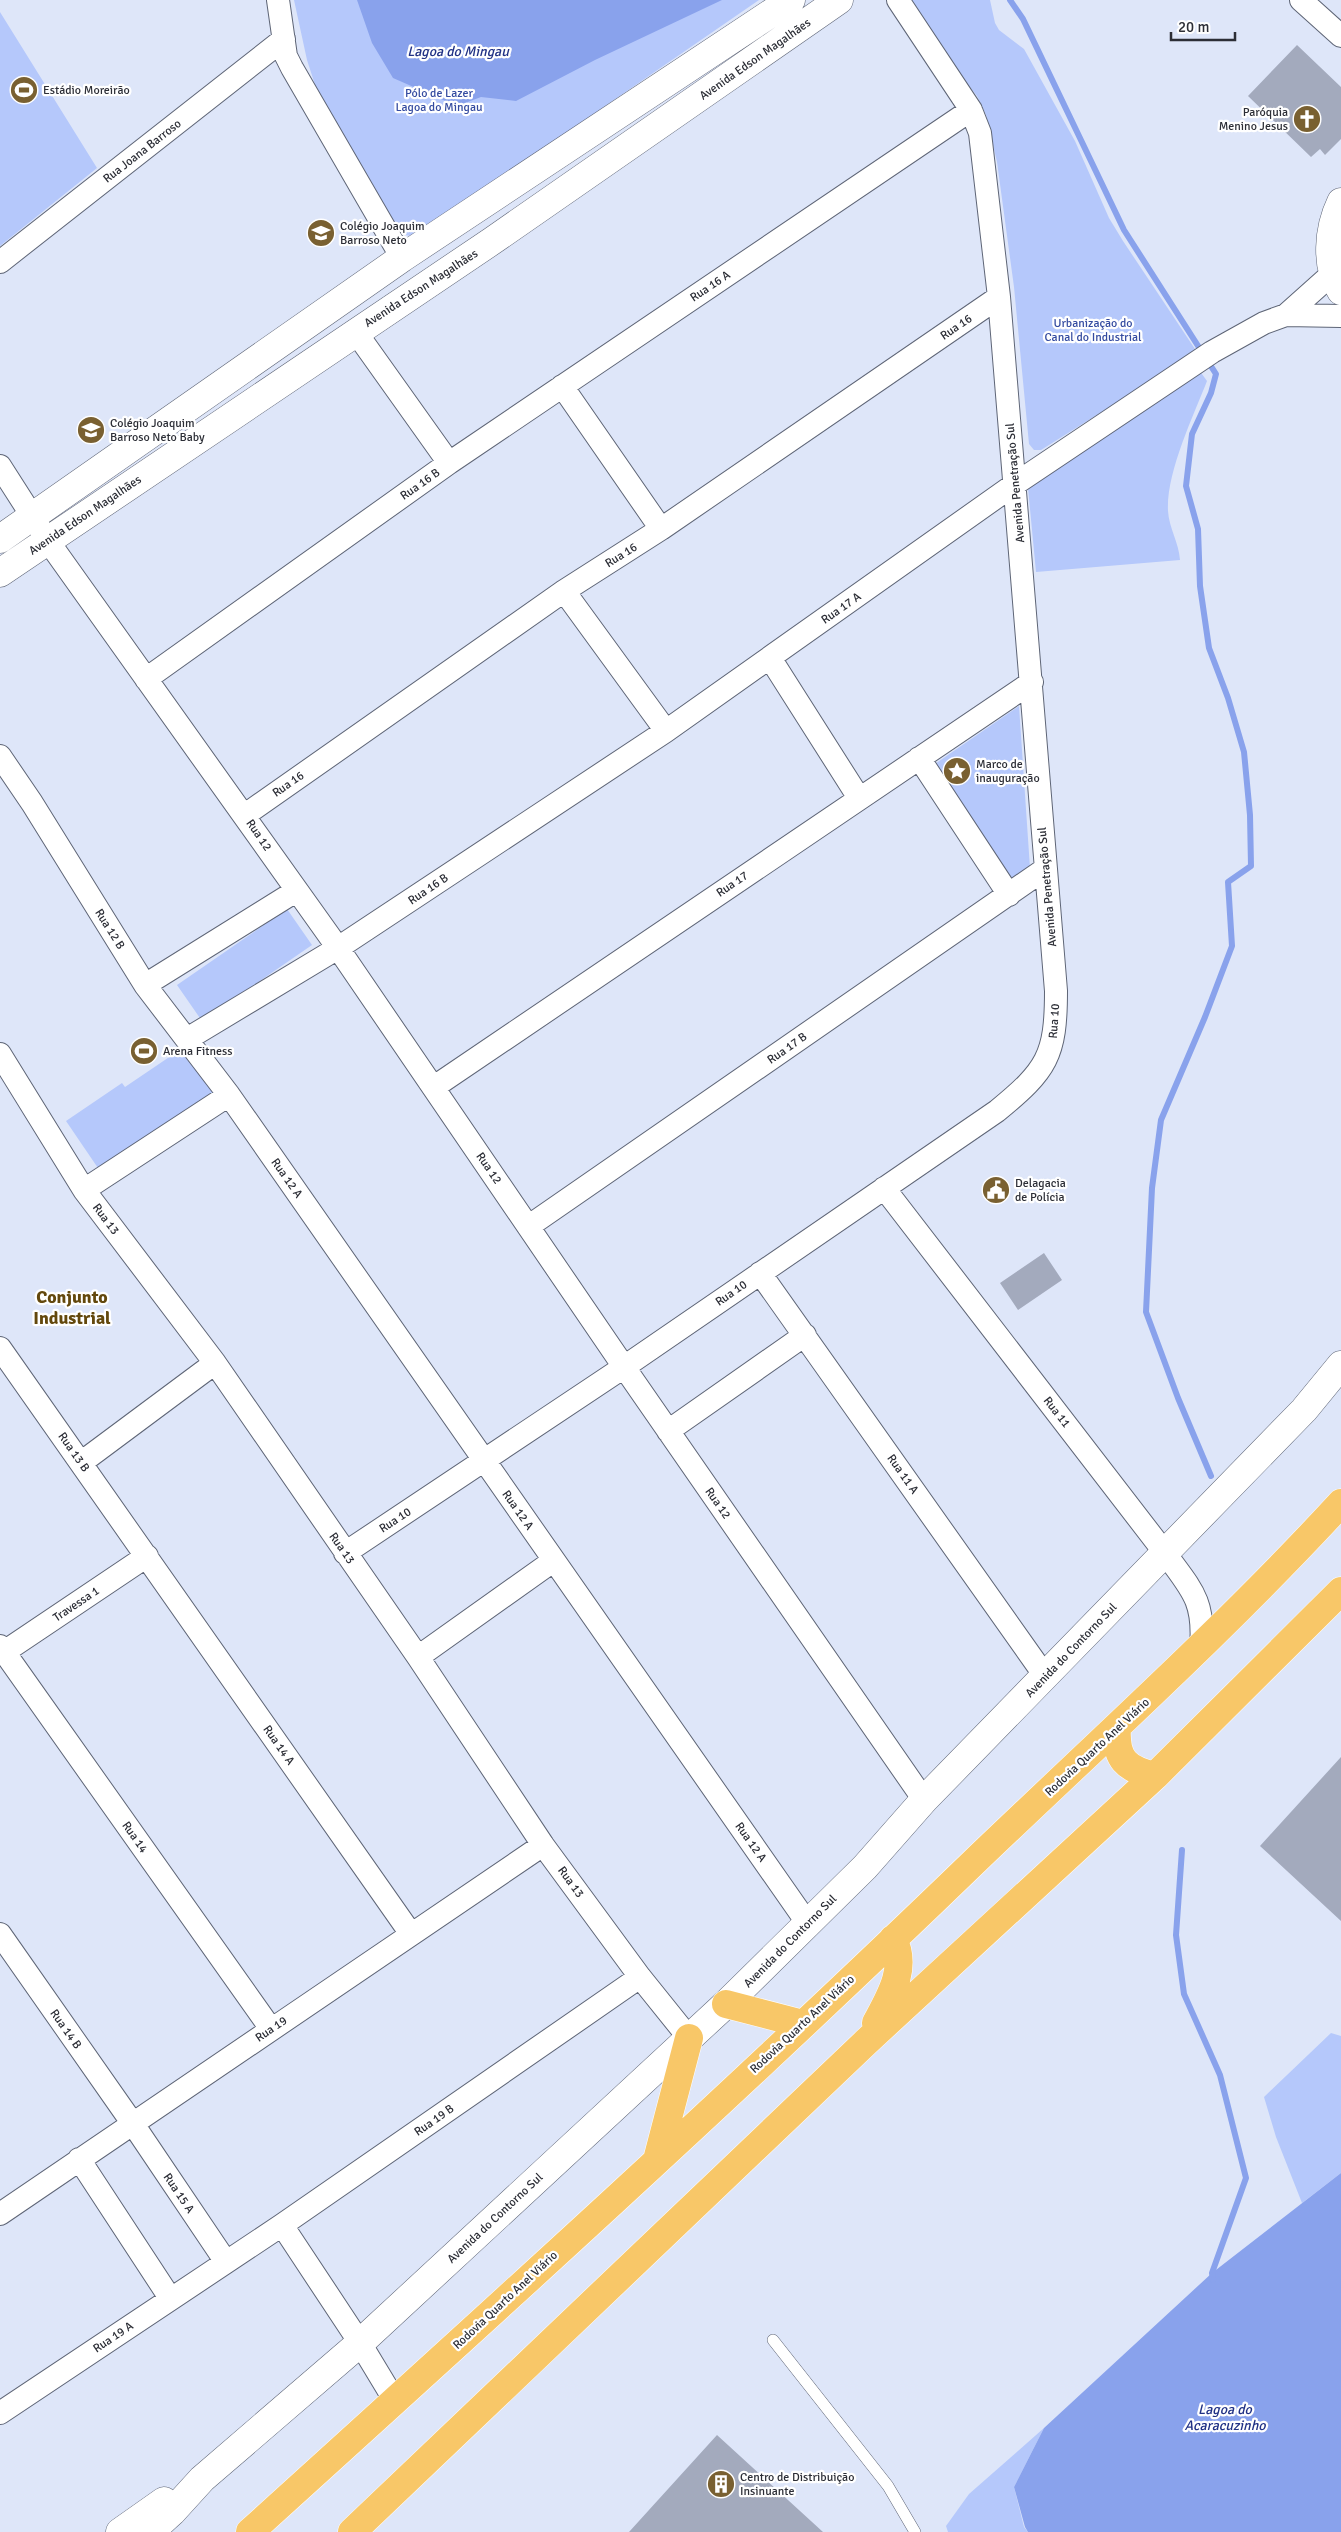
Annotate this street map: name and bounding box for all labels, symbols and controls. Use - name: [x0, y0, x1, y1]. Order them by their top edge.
- scale bar: [1171, 10, 1235, 42]
- street label: Avenida Edson Magalhães: [697, 15, 814, 104]
- text: 20 m: [1178, 18, 1209, 36]
- water label: Lagoa do Mingau: [407, 43, 510, 60]
- sports icon: Estádio Moreirão: [9, 75, 39, 105]
- place label: Estádio Moreirão: [43, 83, 130, 98]
- park label: Pólo de Lazer Lagoa do Mingau: [395, 86, 483, 115]
- church icon: Paróquia Menino Jesus: [1292, 104, 1322, 134]
- place label: Paróquia Menino Jesus: [1219, 105, 1288, 134]
- street label: Rua Joana Barroso: [100, 116, 184, 187]
- school or university icon: Colégio Joaquim Barroso Neto: [306, 218, 336, 248]
- place label: Colégio Joaquim Barroso Neto: [340, 219, 425, 248]
- street label: Avenida Edson Magalhães: [362, 246, 481, 331]
- street label: Rua 16 A: [687, 267, 734, 305]
- street label: Rua 16: [937, 311, 975, 343]
- park label: Urbanização do Canal do Industrial: [1044, 316, 1142, 345]
- school or university icon: Colégio Joaquim Barroso Neto Baby: [76, 415, 106, 445]
- place label: Colégio Joaquim Barroso Neto Baby: [110, 416, 205, 445]
- street label: Avenida Penetração Sul: [1003, 422, 1028, 544]
- street label: Rua 16 B: [398, 465, 443, 503]
- street label: Avenida Edson Magalhães: [26, 472, 144, 559]
- street label: Rua 16: [602, 540, 640, 571]
- street label: Rua 17 A: [818, 589, 865, 628]
- place icon: Marco de inauguração: [942, 756, 972, 786]
- place label: Marco de inauguração: [976, 757, 1040, 786]
- street label: Rua 16: [270, 768, 307, 801]
- street label: Rua 12: [243, 816, 275, 854]
- street label: Avenida Penetração Sul: [1035, 826, 1060, 948]
- street label: Rua 17: [713, 868, 751, 900]
- street label: Rua 16 B: [405, 871, 451, 908]
- street label: Rua 12 B: [91, 906, 128, 952]
- street label: Rua 10: [1046, 1003, 1063, 1039]
- street label: Rua 17 B: [765, 1029, 810, 1067]
- sports icon: Arena Fitness: [129, 1036, 159, 1066]
- place label: Arena Fitness: [163, 1044, 233, 1059]
- street label: Rua 12: [473, 1149, 505, 1187]
- street label: Rua 12 A: [267, 1155, 306, 1202]
- public building icon: Delagacia de Polícia: [981, 1175, 1011, 1205]
- place label: Delagacia de Polícia: [1015, 1176, 1066, 1205]
- street label: Rua 13: [89, 1201, 122, 1238]
- street label: Rua 10: [713, 1277, 750, 1310]
- district label: Conjunto Industrial: [33, 1286, 111, 1329]
- street label: Rua 11: [1040, 1394, 1073, 1431]
- street label: Rua 13 B: [55, 1430, 93, 1475]
- street label: Rua 11 A: [883, 1451, 922, 1498]
- street label: Rua 12: [701, 1485, 734, 1522]
- street label: Rua 12 A: [498, 1487, 537, 1534]
- street label: Rua 10: [376, 1505, 414, 1536]
- street label: Rua 13: [325, 1530, 358, 1567]
- street label: Travessa 1: [50, 1584, 102, 1625]
- street label: Avenida do Contorno Sul: [1022, 1600, 1121, 1701]
- street label: Rodovia Quarto Anel Viário: [1042, 1695, 1153, 1800]
- street label: Rua 14 A: [259, 1722, 298, 1769]
- street label: Rua 14: [118, 1819, 151, 1856]
- street label: Rua 12 A: [731, 1819, 770, 1866]
- street label: Rua 13: [554, 1864, 587, 1901]
- street label: Avenida do Contorno Sul: [741, 1891, 840, 1991]
- street label: Rodovia Quarto Anel Viário: [747, 1972, 858, 2077]
- street label: Rua 14 B: [47, 2007, 85, 2052]
- street label: Rua 19: [252, 2013, 290, 2045]
- street label: Rua 19 B: [412, 2101, 457, 2139]
- street label: Rua 15 A: [160, 2170, 198, 2217]
- street label: Avenida do Contorno Sul: [444, 2170, 547, 2267]
- street label: Rodovia Quarto Anel Viário: [450, 2248, 561, 2353]
- street label: Rua 19 A: [90, 2318, 137, 2356]
- water label: Lagoa do Acaracuzinho: [1184, 2401, 1266, 2434]
- building icon: Centro de Distribuição Insinuante: [706, 2469, 736, 2499]
- place label: Centro de Distribuição Insinuante: [740, 2470, 854, 2499]

